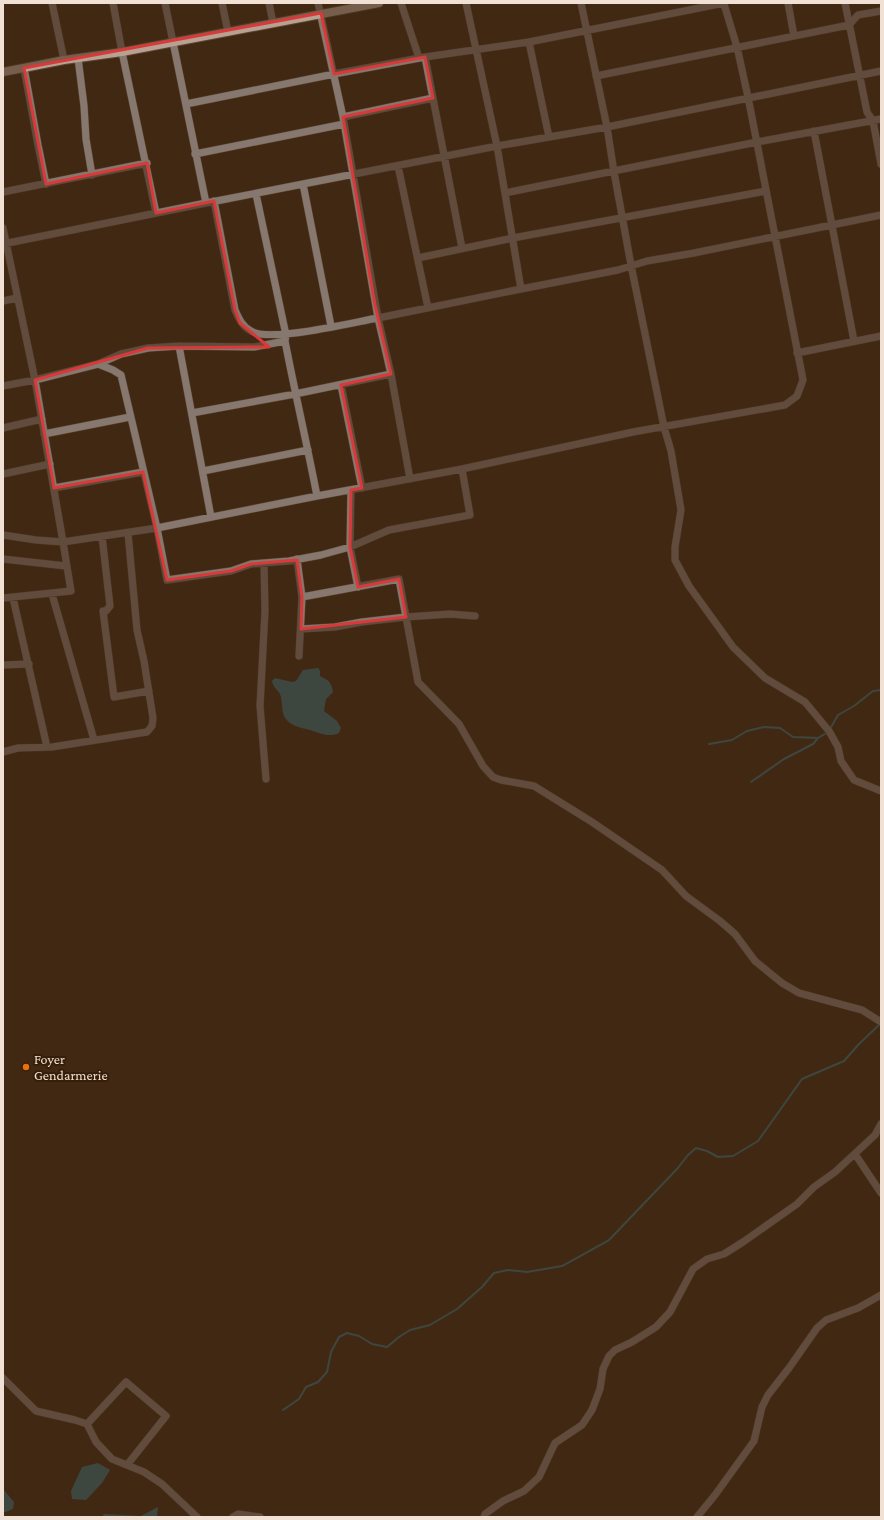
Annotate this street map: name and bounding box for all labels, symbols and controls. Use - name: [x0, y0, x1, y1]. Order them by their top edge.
- place label: Foyer Gendarmerie: [34, 1051, 108, 1083]
- marker: Foyer Gendarmerie: [21, 1062, 31, 1072]

